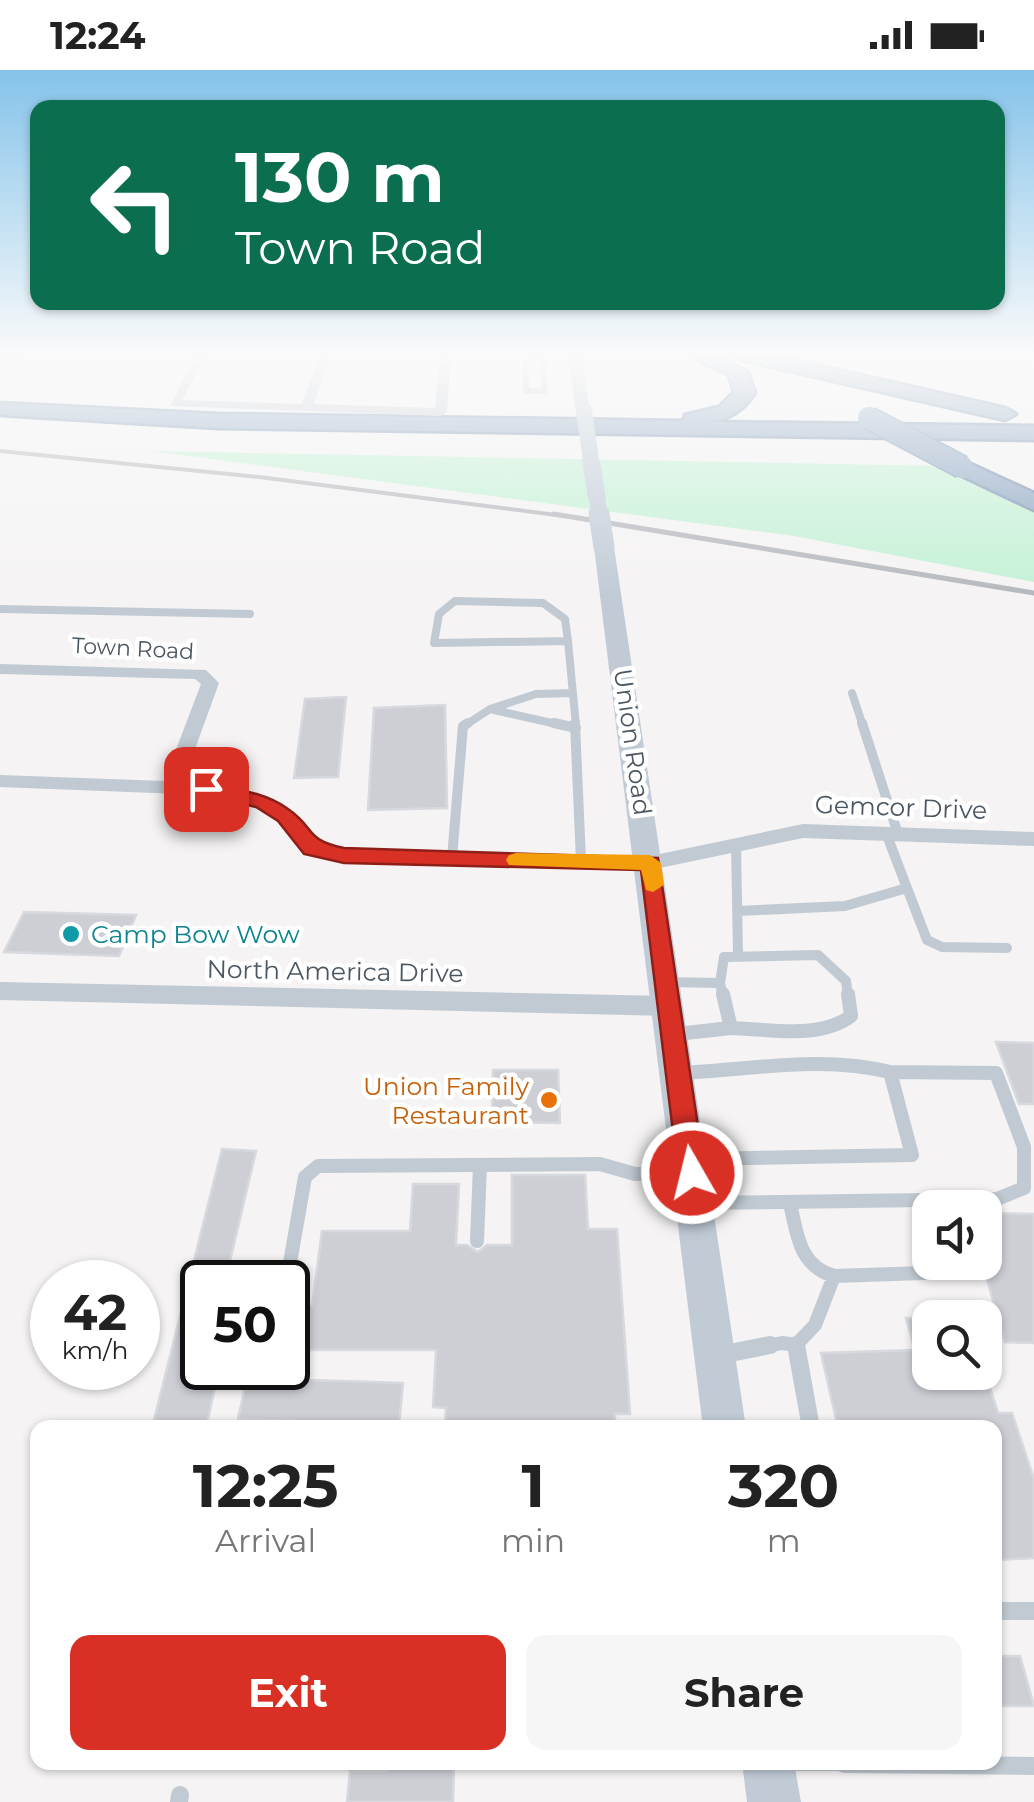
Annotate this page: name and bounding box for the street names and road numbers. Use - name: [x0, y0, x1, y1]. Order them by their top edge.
- street label: Town Road: [71, 632, 195, 665]
- street label: Union Road: [608, 667, 658, 817]
- street label: Gemcor Drive: [814, 789, 988, 825]
- street label: North America Drive: [206, 954, 464, 988]

